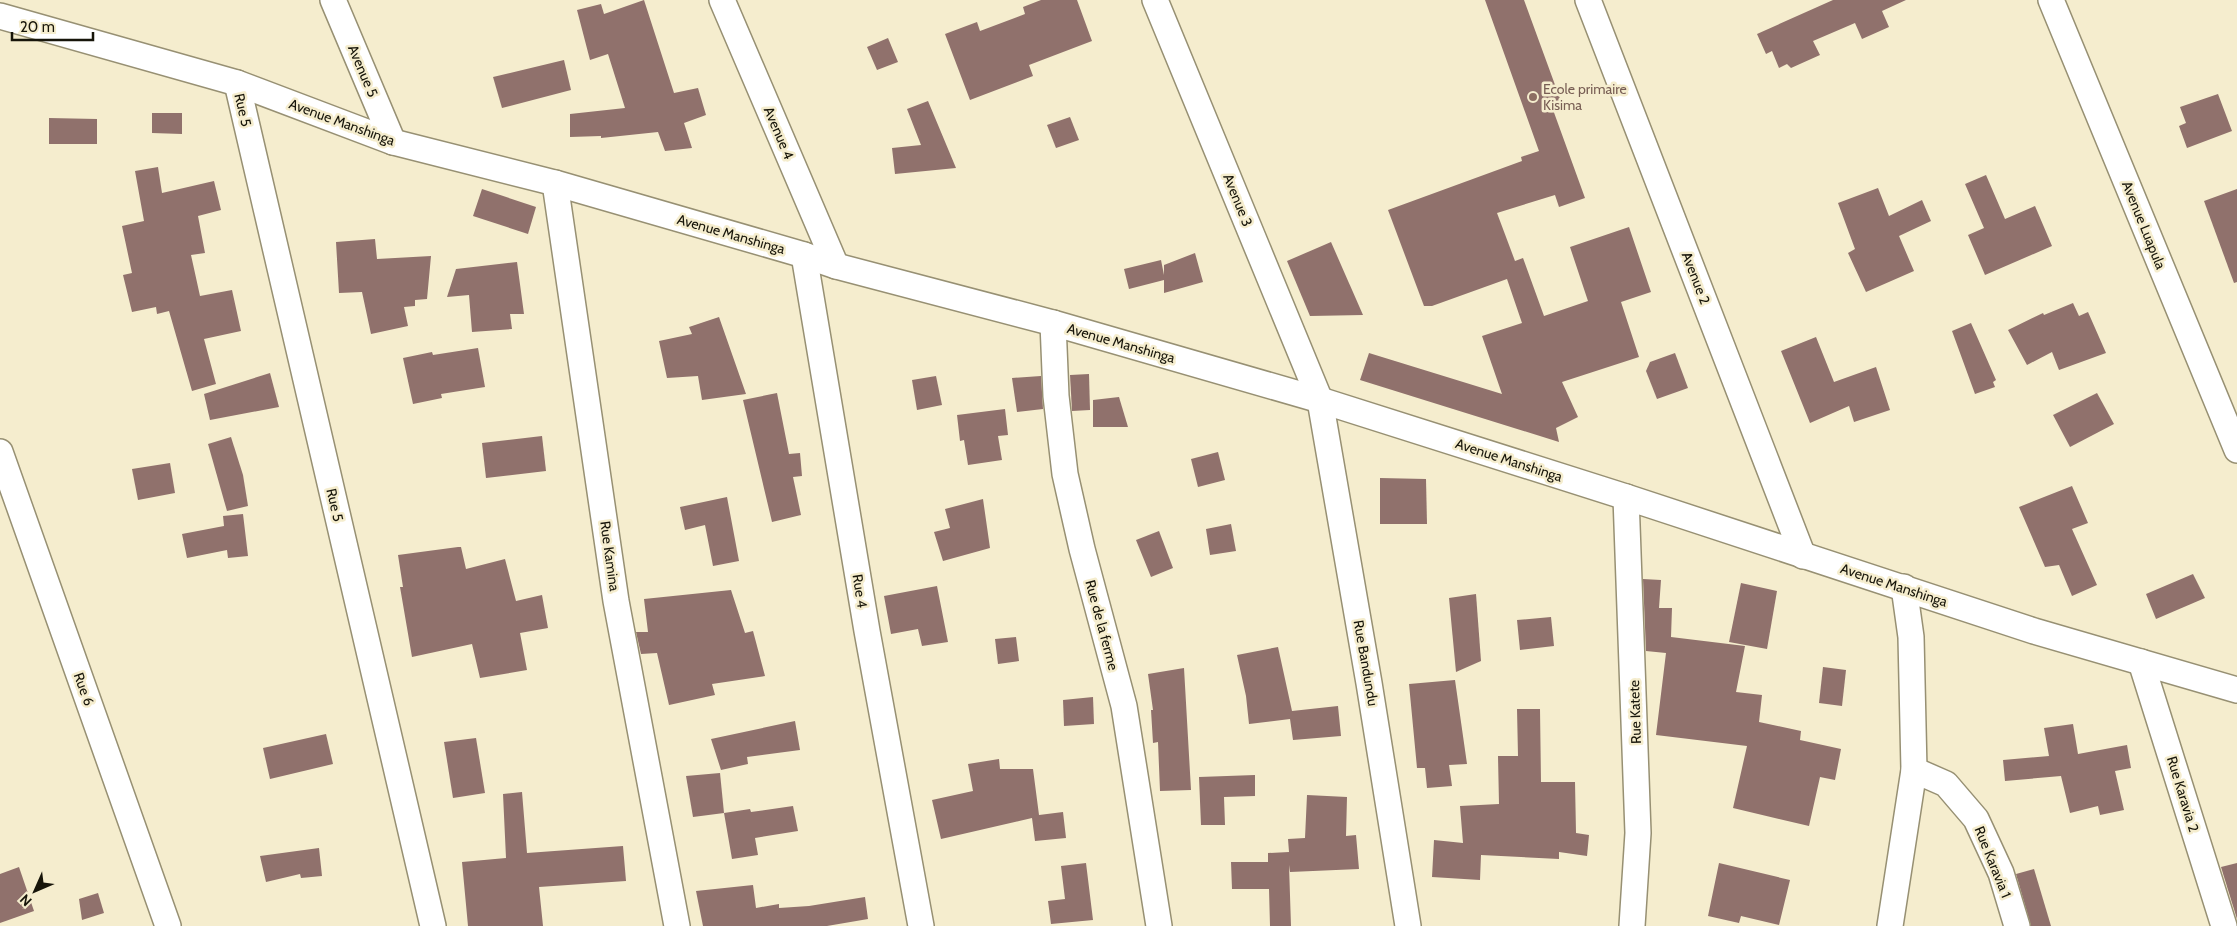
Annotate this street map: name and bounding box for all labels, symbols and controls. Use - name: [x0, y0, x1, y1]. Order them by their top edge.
- scale bar: [12, 10, 94, 42]
- text: 20 m: [20, 18, 55, 36]
- street label: Avenue 5: [344, 42, 382, 100]
- place label: Ecole primaire Kisima: [1543, 80, 1627, 114]
- marker: Ecole primaire Kisima: [1527, 91, 1539, 103]
- street label: Rue 5: [230, 92, 256, 128]
- street label: Avenue Manshinga: [287, 95, 398, 150]
- street label: Avenue 4: [760, 104, 798, 162]
- street label: Avenue 3: [1219, 171, 1257, 229]
- street label: Avenue Luapula: [2118, 178, 2170, 272]
- street label: Avenue Manshinga: [675, 210, 787, 258]
- street label: Avenue 2: [1678, 249, 1714, 307]
- street label: Avenue Manshinga: [1065, 319, 1177, 367]
- street label: Avenue Manshinga: [1453, 434, 1565, 486]
- street label: Rue 5: [322, 487, 348, 523]
- street label: Rue Kamina: [596, 520, 624, 592]
- street label: Avenue Manshinga: [1838, 559, 1950, 611]
- street label: Rue 4: [848, 573, 872, 609]
- street label: Rue de la ferme: [1081, 578, 1123, 672]
- street label: Rue Bandundu: [1350, 619, 1382, 707]
- street label: Rue 6: [70, 670, 98, 708]
- street label: Rue Katete: [1625, 680, 1645, 744]
- street label: Rue Karavia 2: [2163, 754, 2203, 834]
- street label: Rue Karavia 1: [1970, 824, 2016, 900]
- north arrow: [10, 866, 60, 916]
- text: N: [16, 890, 36, 910]

